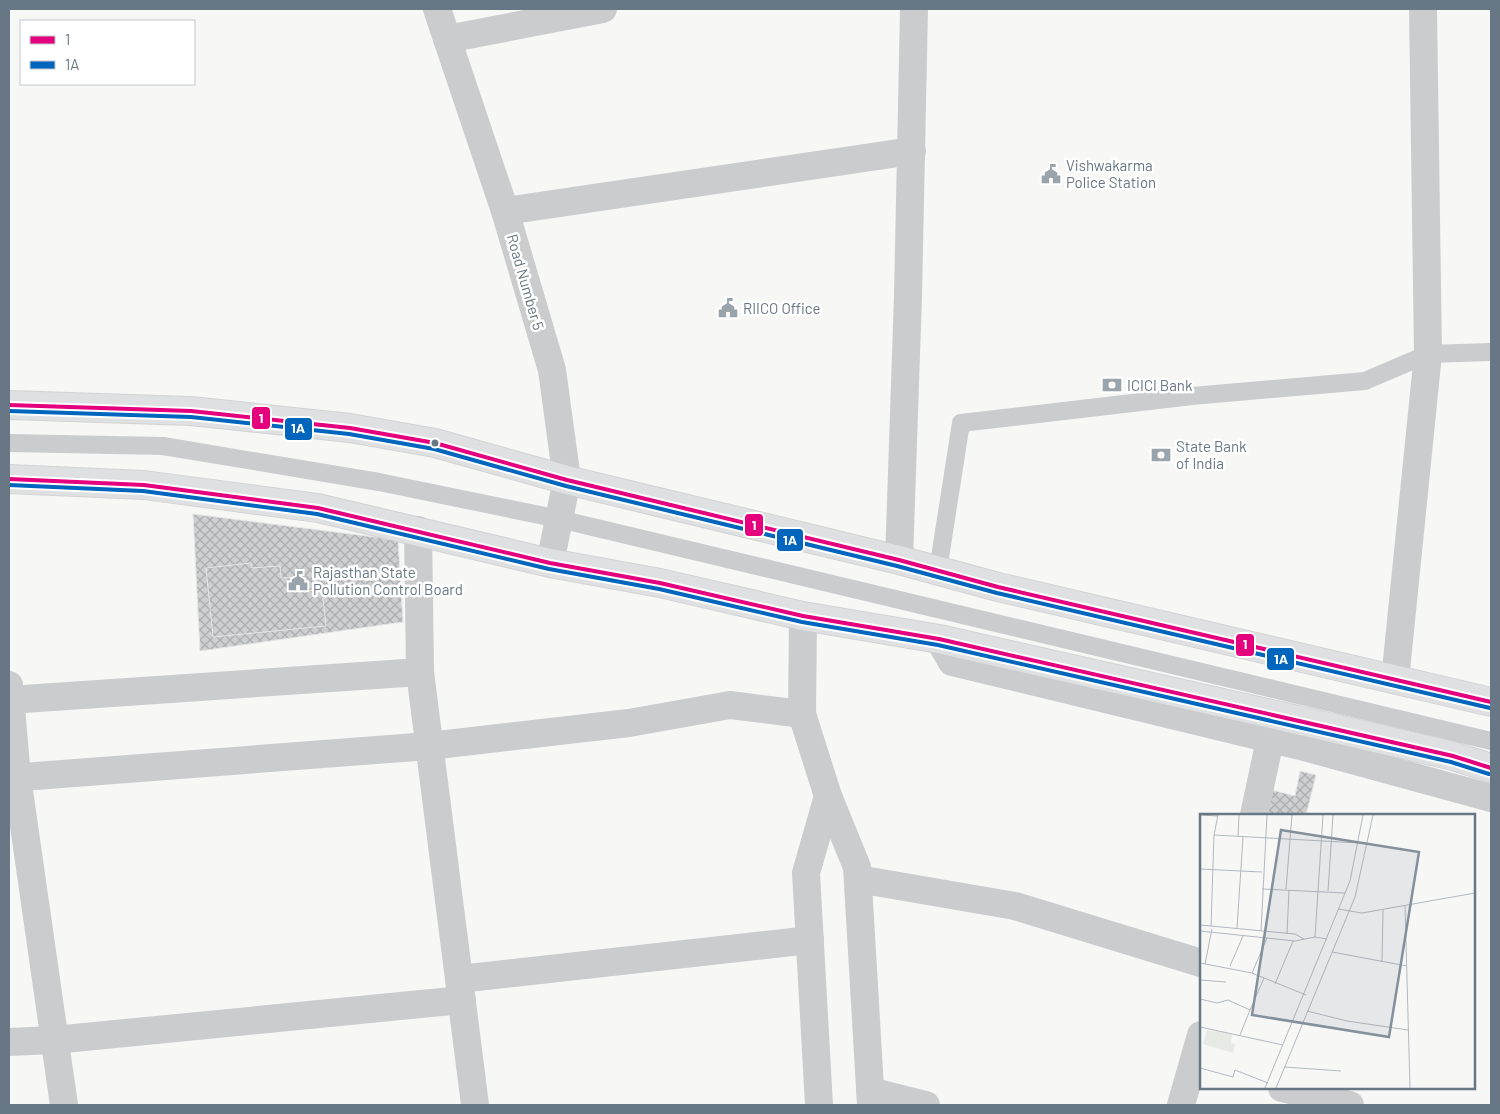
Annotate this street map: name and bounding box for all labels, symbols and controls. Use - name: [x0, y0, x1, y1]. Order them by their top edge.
- legend: [20, 20, 195, 85]
- text: 1: [65, 30, 70, 48]
- text: 1A: [65, 55, 79, 73]
- place label: Vishwakarma Police Station: [1066, 156, 1156, 191]
- public building icon: Vishwakarma Police Station: [1040, 163, 1062, 185]
- street label: Road Number 5: [504, 232, 548, 332]
- public building icon: RIICO Office: [717, 297, 739, 319]
- place label: RIICO Office: [743, 299, 821, 317]
- bank icon: ICICI Bank: [1101, 374, 1123, 396]
- place label: ICICI Bank: [1127, 376, 1193, 394]
- line badge: 1: [251, 406, 271, 430]
- text: 1: [259, 409, 264, 426]
- line badge: 1A: [284, 417, 313, 441]
- text: 1A: [291, 419, 306, 436]
- place label: State Bank of India: [1176, 437, 1247, 472]
- unlabelled marker: [430, 438, 440, 448]
- bank icon: State Bank of India: [1150, 444, 1172, 466]
- line badge: 1: [744, 513, 764, 537]
- text: 1: [752, 516, 757, 533]
- line badge: 1A: [776, 528, 804, 552]
- text: 1A: [783, 531, 798, 548]
- place label: Rajasthan State Pollution Control Board: [313, 563, 463, 598]
- public building icon: Rajasthan State Pollution Control Board: [287, 570, 309, 592]
- line badge: 1: [1235, 633, 1255, 657]
- text: 1: [1243, 635, 1248, 652]
- line badge: 1A: [1266, 647, 1295, 671]
- text: 1A: [1274, 650, 1289, 667]
- inset map: [1200, 814, 1475, 1089]

